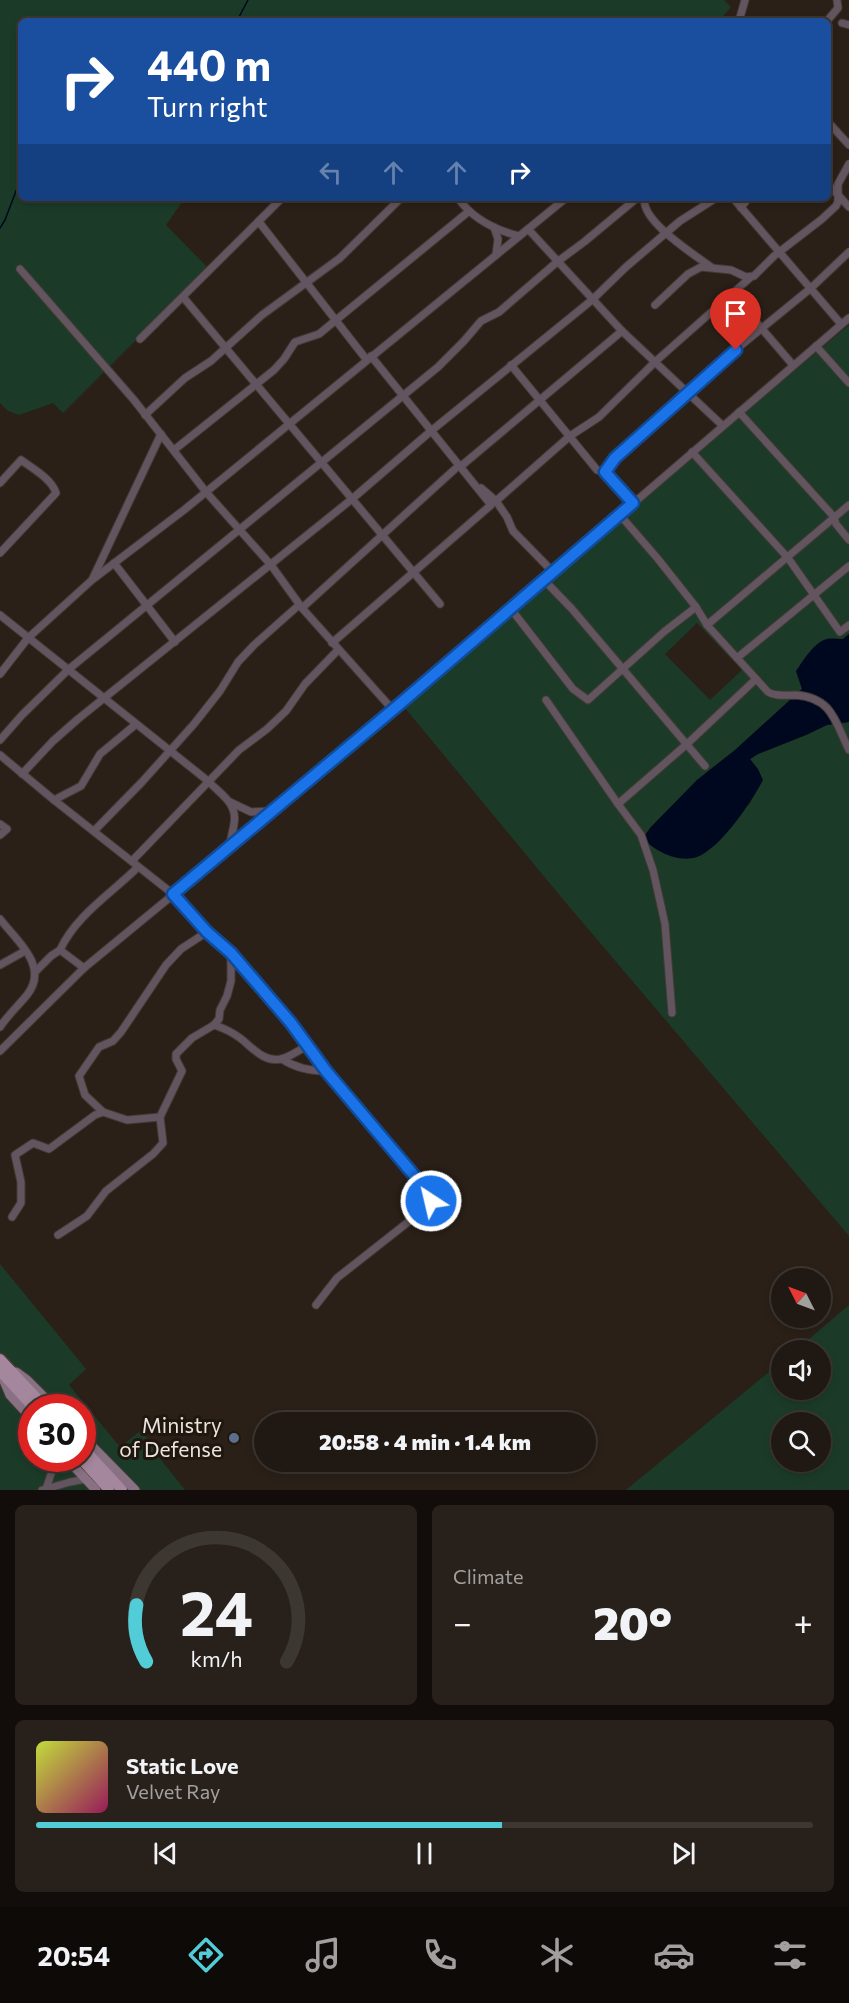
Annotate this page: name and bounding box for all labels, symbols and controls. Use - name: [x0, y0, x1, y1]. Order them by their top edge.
- text: 440 m: [147, 38, 271, 90]
- icon: right: [48, 42, 126, 120]
- text: Turn right: [147, 90, 267, 123]
- icon: left: [314, 156, 347, 189]
- icon: ahead: [377, 156, 410, 189]
- icon: ahead: [440, 156, 473, 189]
- icon: right: [503, 156, 536, 189]
- pin: [710, 288, 761, 350]
- icon: arrive: [719, 297, 752, 330]
- position arrow: [399, 1169, 463, 1233]
- north arrow: [771, 1268, 831, 1328]
- map controls: [771, 1268, 831, 1472]
- button: sound: [771, 1340, 831, 1400]
- speed limit sign: 30: [18, 1394, 96, 1472]
- place label: Ministry of Defense: [119, 1412, 222, 1461]
- button: search: [771, 1412, 831, 1472]
- text: 20:58 · 4 min · 1.4 km: [319, 1428, 531, 1455]
- marker: Ministry of Defense: [227, 1431, 241, 1445]
- text: Climate: [453, 1564, 523, 1588]
- text: 24: [180, 1573, 252, 1649]
- text: 20°: [593, 1594, 672, 1649]
- text: −: [453, 1601, 472, 1642]
- text: +: [794, 1601, 813, 1642]
- text: km/h: [190, 1645, 242, 1671]
- text: Static Love: [126, 1752, 239, 1779]
- text: Velvet Ray: [126, 1779, 220, 1803]
- icon: previous: [149, 1837, 182, 1870]
- icon: pause: [408, 1837, 441, 1870]
- icon: next: [667, 1837, 700, 1870]
- icon: directions: [185, 1934, 227, 1976]
- icon: music: [302, 1934, 344, 1976]
- icon: phone: [419, 1934, 461, 1976]
- icon: climate: [536, 1934, 578, 1976]
- icon: car: [653, 1934, 695, 1976]
- icon: filters: [769, 1934, 811, 1976]
- text: 20:54: [37, 1939, 110, 1972]

